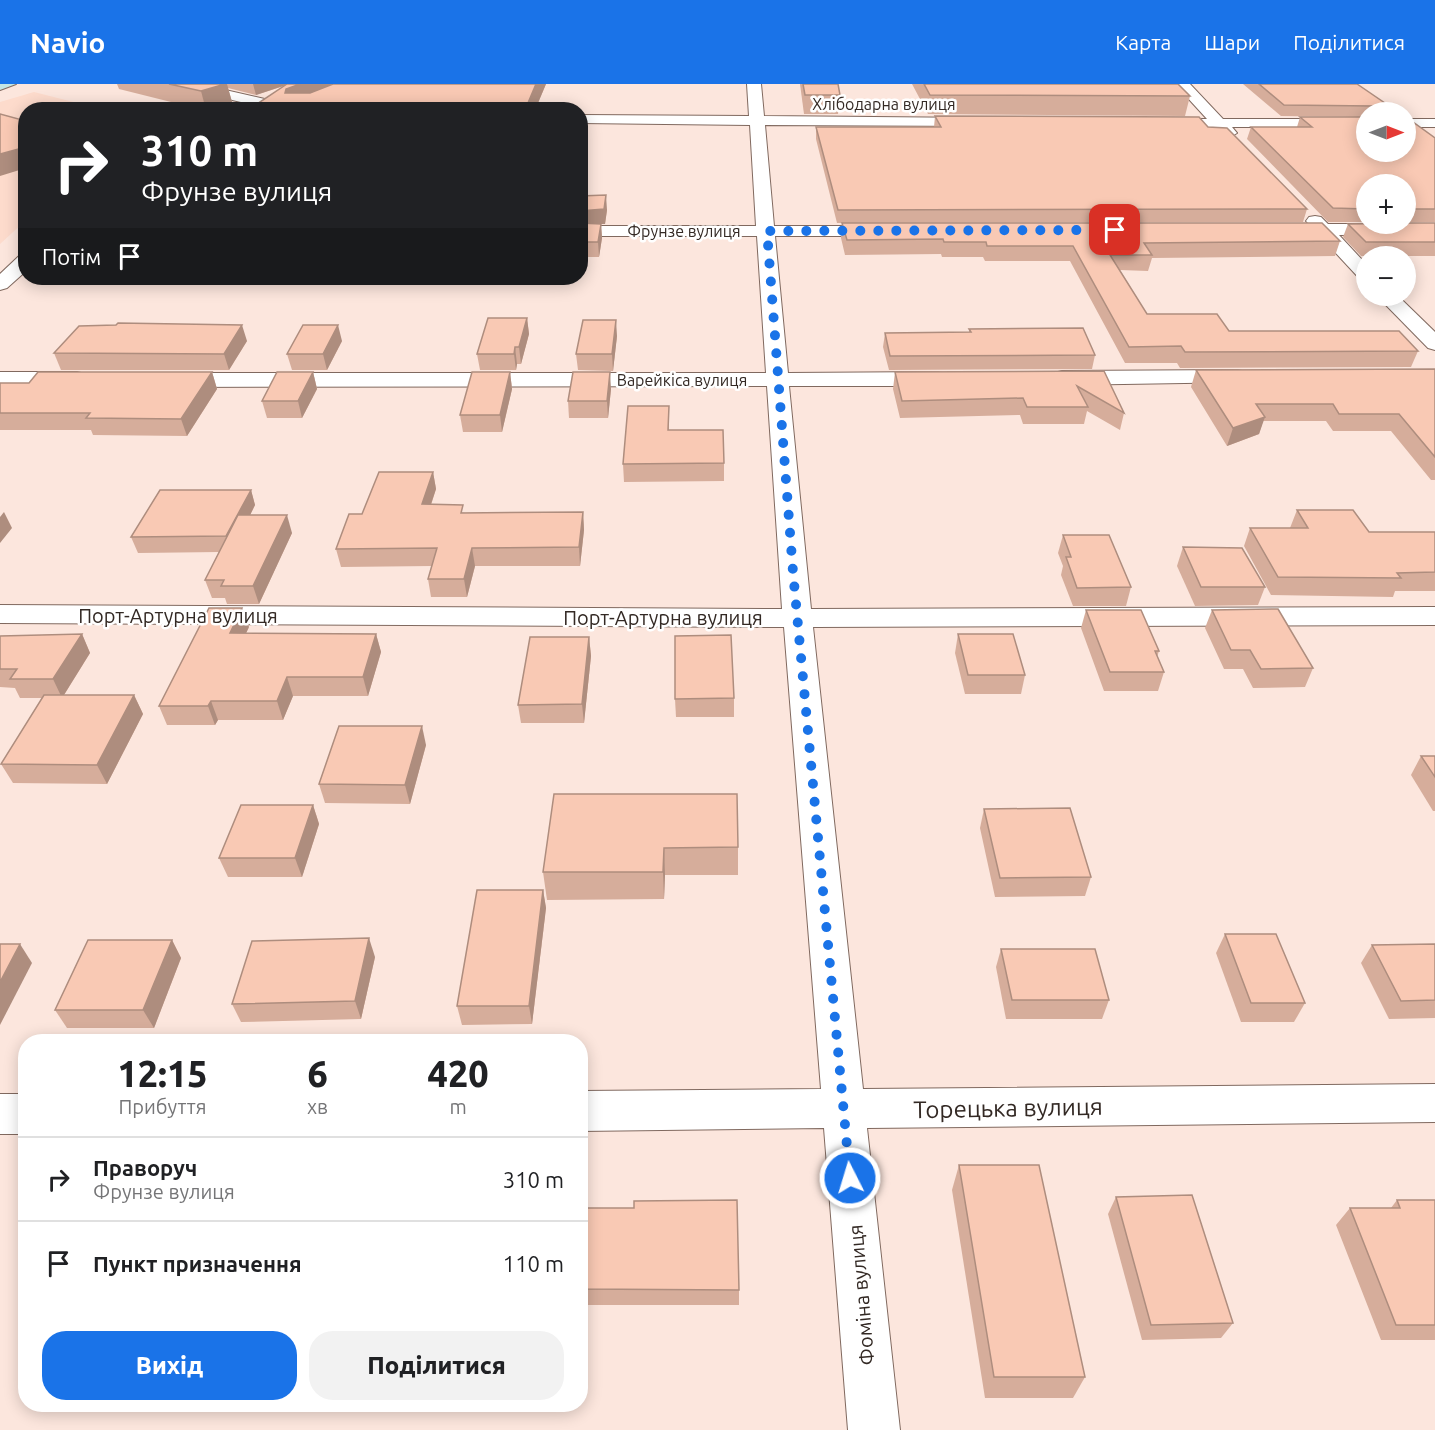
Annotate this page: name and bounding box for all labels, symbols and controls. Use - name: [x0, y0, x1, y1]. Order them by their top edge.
- text: Navio: [30, 27, 105, 58]
- text: Карта: [1115, 30, 1171, 54]
- text: Шари: [1204, 30, 1260, 54]
- text: Поділитися: [1293, 30, 1405, 54]
- street label: Хлібодарна вулиця: [812, 95, 956, 113]
- north arrow: [1356, 102, 1416, 162]
- map controls: [1356, 102, 1416, 306]
- icon: right: [42, 126, 120, 204]
- text: 310 m: [141, 127, 258, 174]
- button: +: [1356, 174, 1416, 234]
- text: Фрунзе вулиця: [141, 176, 332, 206]
- pin: [1089, 204, 1140, 255]
- icon: arrive: [1098, 213, 1131, 246]
- street label: Фрунзе вулиця: [627, 222, 741, 240]
- icon: arrive: [113, 240, 146, 273]
- text: Потім: [42, 244, 101, 269]
- button: −: [1356, 246, 1416, 306]
- street label: Варейкіса вулиця: [617, 371, 747, 389]
- street label: Порт-Артурна вулиця: [78, 604, 278, 627]
- street label: Порт-Артурна вулиця: [563, 606, 763, 629]
- text: 12:15: [117, 1053, 208, 1094]
- text: 6: [307, 1053, 328, 1094]
- text: 420: [428, 1053, 489, 1094]
- street label: Торецька вулиця: [913, 1093, 1103, 1123]
- text: Прибуття: [118, 1095, 207, 1118]
- text: хв: [307, 1095, 328, 1118]
- text: m: [449, 1095, 467, 1118]
- position arrow: [818, 1146, 882, 1210]
- text: Праворуч: [93, 1155, 197, 1180]
- icon: right: [42, 1163, 75, 1196]
- text: 310 m: [503, 1167, 564, 1192]
- text: Фрунзе вулиця: [93, 1180, 235, 1203]
- street label: Фоміна вулиця: [843, 1224, 879, 1366]
- icon: arrive: [42, 1247, 75, 1280]
- text: Пункт призначення: [93, 1251, 302, 1276]
- text: 110 m: [503, 1251, 564, 1276]
- button: Вихід: [42, 1331, 297, 1400]
- button: Поділитися: [309, 1331, 564, 1400]

